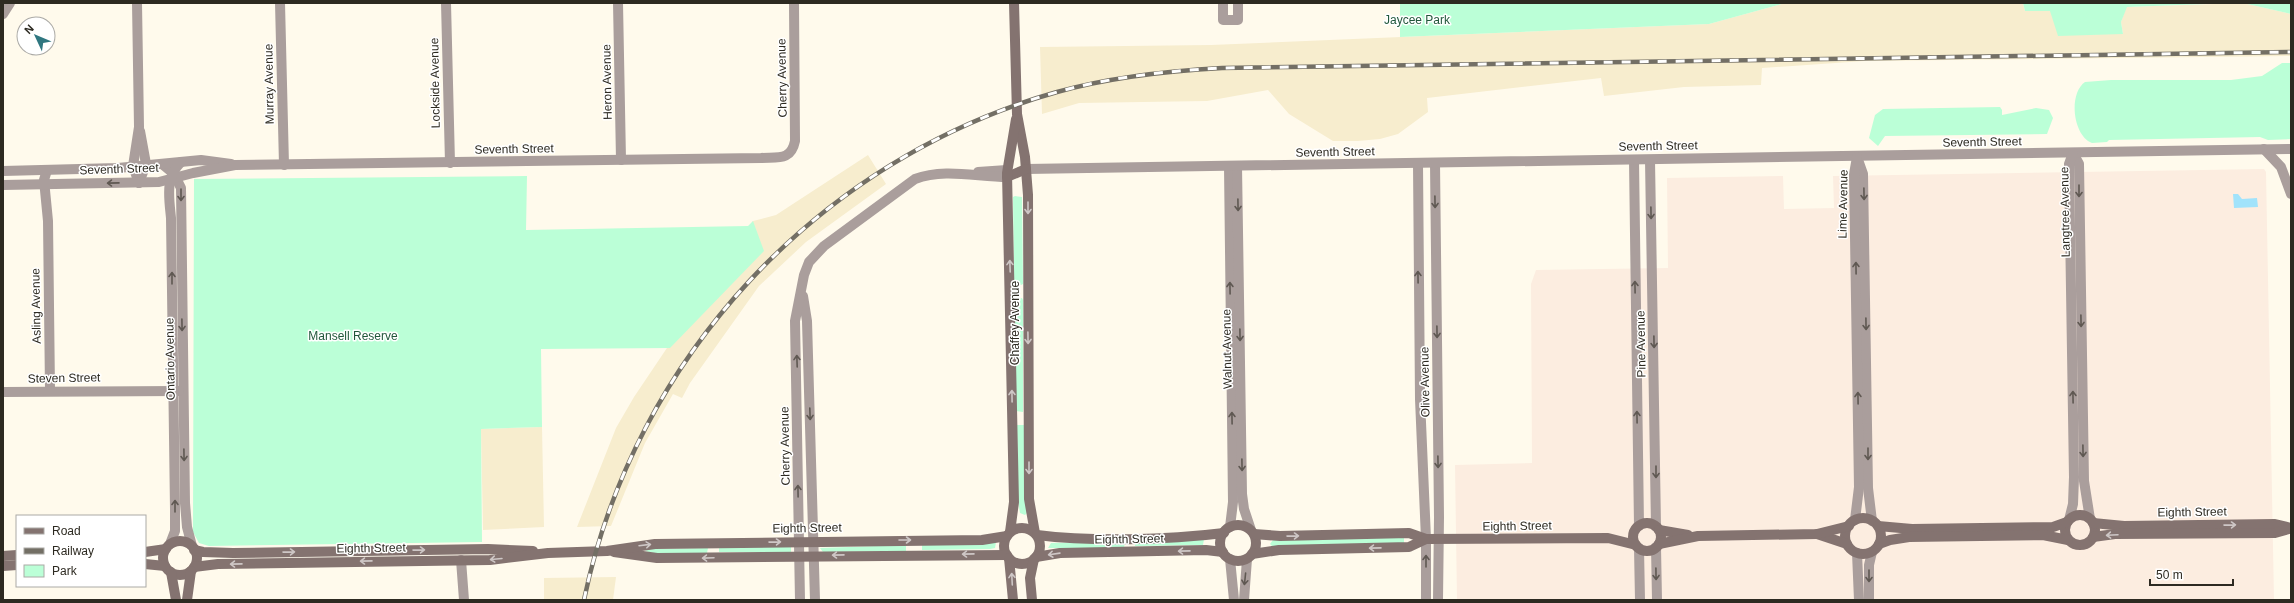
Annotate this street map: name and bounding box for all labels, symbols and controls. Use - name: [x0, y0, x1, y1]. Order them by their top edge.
- park label: Jaycee Park: [1384, 13, 1451, 27]
- north arrow: [16, 16, 56, 56]
- text: N: [22, 22, 36, 36]
- street label: Lockside Avenue: [427, 37, 443, 128]
- street label: Cherry Avenue: [774, 38, 790, 118]
- street label: Murray Avenue: [261, 43, 277, 124]
- street label: Heron Avenue: [599, 44, 615, 120]
- street label: Seventh Street: [1942, 134, 2022, 150]
- street label: Seventh Street: [1618, 138, 1698, 154]
- street label: Seventh Street: [474, 141, 554, 157]
- street label: Seventh Street: [1295, 144, 1375, 160]
- street label: Seventh Street: [79, 161, 160, 177]
- street label: Langtree Avenue: [2057, 166, 2073, 257]
- street label: Lime Avenue: [1835, 169, 1851, 239]
- one-way arrow: [107, 179, 120, 187]
- one-way arrow: [2075, 184, 2083, 197]
- one-way arrow: [1860, 187, 1868, 200]
- one-way arrow: [177, 188, 185, 201]
- one-way arrow: [1431, 195, 1439, 208]
- one-way arrow: [1234, 198, 1242, 211]
- one-way arrow: [1024, 201, 1032, 214]
- one-way arrow: [1647, 206, 1655, 219]
- one-way arrow: [1006, 260, 1013, 273]
- one-way arrow: [1852, 262, 1860, 275]
- street label: Asling Avenue: [28, 268, 44, 344]
- one-way arrow: [1414, 271, 1422, 284]
- one-way arrow: [168, 272, 176, 285]
- street label: Chaffey Avenue: [1008, 281, 1022, 365]
- one-way arrow: [1631, 281, 1639, 294]
- one-way arrow: [1226, 282, 1234, 295]
- street label: Walnut Avenue: [1219, 309, 1235, 389]
- street label: Pine Avenue: [1633, 310, 1649, 378]
- one-way arrow: [2077, 314, 2084, 327]
- street label: Ontario Avenue: [162, 317, 178, 400]
- one-way arrow: [1862, 317, 1870, 330]
- one-way arrow: [178, 318, 186, 331]
- one-way arrow: [1433, 325, 1441, 338]
- one-way arrow: [1236, 328, 1244, 341]
- park label: Mansell Reserve: [308, 329, 398, 343]
- one-way arrow: [1025, 331, 1032, 344]
- one-way arrow: [1650, 335, 1658, 348]
- street label: Olive Avenue: [1417, 346, 1433, 417]
- one-way arrow: [793, 355, 800, 368]
- street label: Steven Street: [28, 370, 101, 386]
- one-way arrow: [1008, 390, 1016, 403]
- one-way arrow: [2069, 391, 2077, 404]
- one-way arrow: [1854, 392, 1862, 405]
- street label: Cherry Avenue: [777, 406, 793, 486]
- one-way arrow: [806, 408, 813, 421]
- one-way arrow: [1633, 411, 1641, 424]
- one-way arrow: [1228, 412, 1236, 425]
- one-way arrow: [2079, 444, 2087, 457]
- one-way arrow: [1864, 447, 1872, 460]
- one-way arrow: [180, 448, 188, 461]
- one-way arrow: [1435, 455, 1442, 468]
- one-way arrow: [1238, 458, 1246, 471]
- one-way arrow: [1025, 461, 1033, 474]
- one-way arrow: [1652, 465, 1660, 478]
- one-way arrow: [794, 485, 802, 498]
- one-way arrow: [171, 500, 179, 513]
- street label: Eighth Street: [2157, 504, 2227, 520]
- legend: [16, 515, 146, 587]
- street label: Eighth Street: [1482, 518, 1552, 534]
- street label: Eighth Street: [772, 520, 842, 536]
- one-way arrow: [2223, 521, 2236, 529]
- text: Road: [52, 524, 81, 538]
- street label: Eighth Street: [1094, 531, 1164, 547]
- one-way arrow: [2106, 531, 2119, 538]
- one-way arrow: [1286, 532, 1299, 540]
- one-way arrow: [898, 536, 911, 544]
- one-way arrow: [768, 538, 781, 546]
- street label: Eighth Street: [336, 540, 406, 556]
- one-way arrow: [638, 541, 651, 549]
- text: Railway: [52, 544, 94, 558]
- one-way arrow: [1369, 544, 1382, 552]
- one-way arrow: [412, 546, 425, 554]
- one-way arrow: [1178, 547, 1191, 555]
- one-way arrow: [282, 548, 295, 556]
- one-way arrow: [962, 550, 975, 558]
- one-way arrow: [1048, 550, 1061, 558]
- one-way arrow: [832, 551, 845, 559]
- one-way arrow: [702, 554, 715, 561]
- one-way arrow: [490, 555, 503, 563]
- one-way arrow: [1422, 555, 1430, 568]
- one-way arrow: [360, 557, 373, 565]
- one-way arrow: [230, 560, 243, 568]
- scale bar: [2150, 561, 2233, 587]
- text: Park: [52, 564, 78, 578]
- one-way arrow: [1653, 567, 1660, 580]
- text: 50 m: [2156, 568, 2183, 582]
- one-way arrow: [1865, 569, 1873, 582]
- one-way arrow: [1241, 572, 1249, 585]
- one-way arrow: [1008, 573, 1016, 586]

